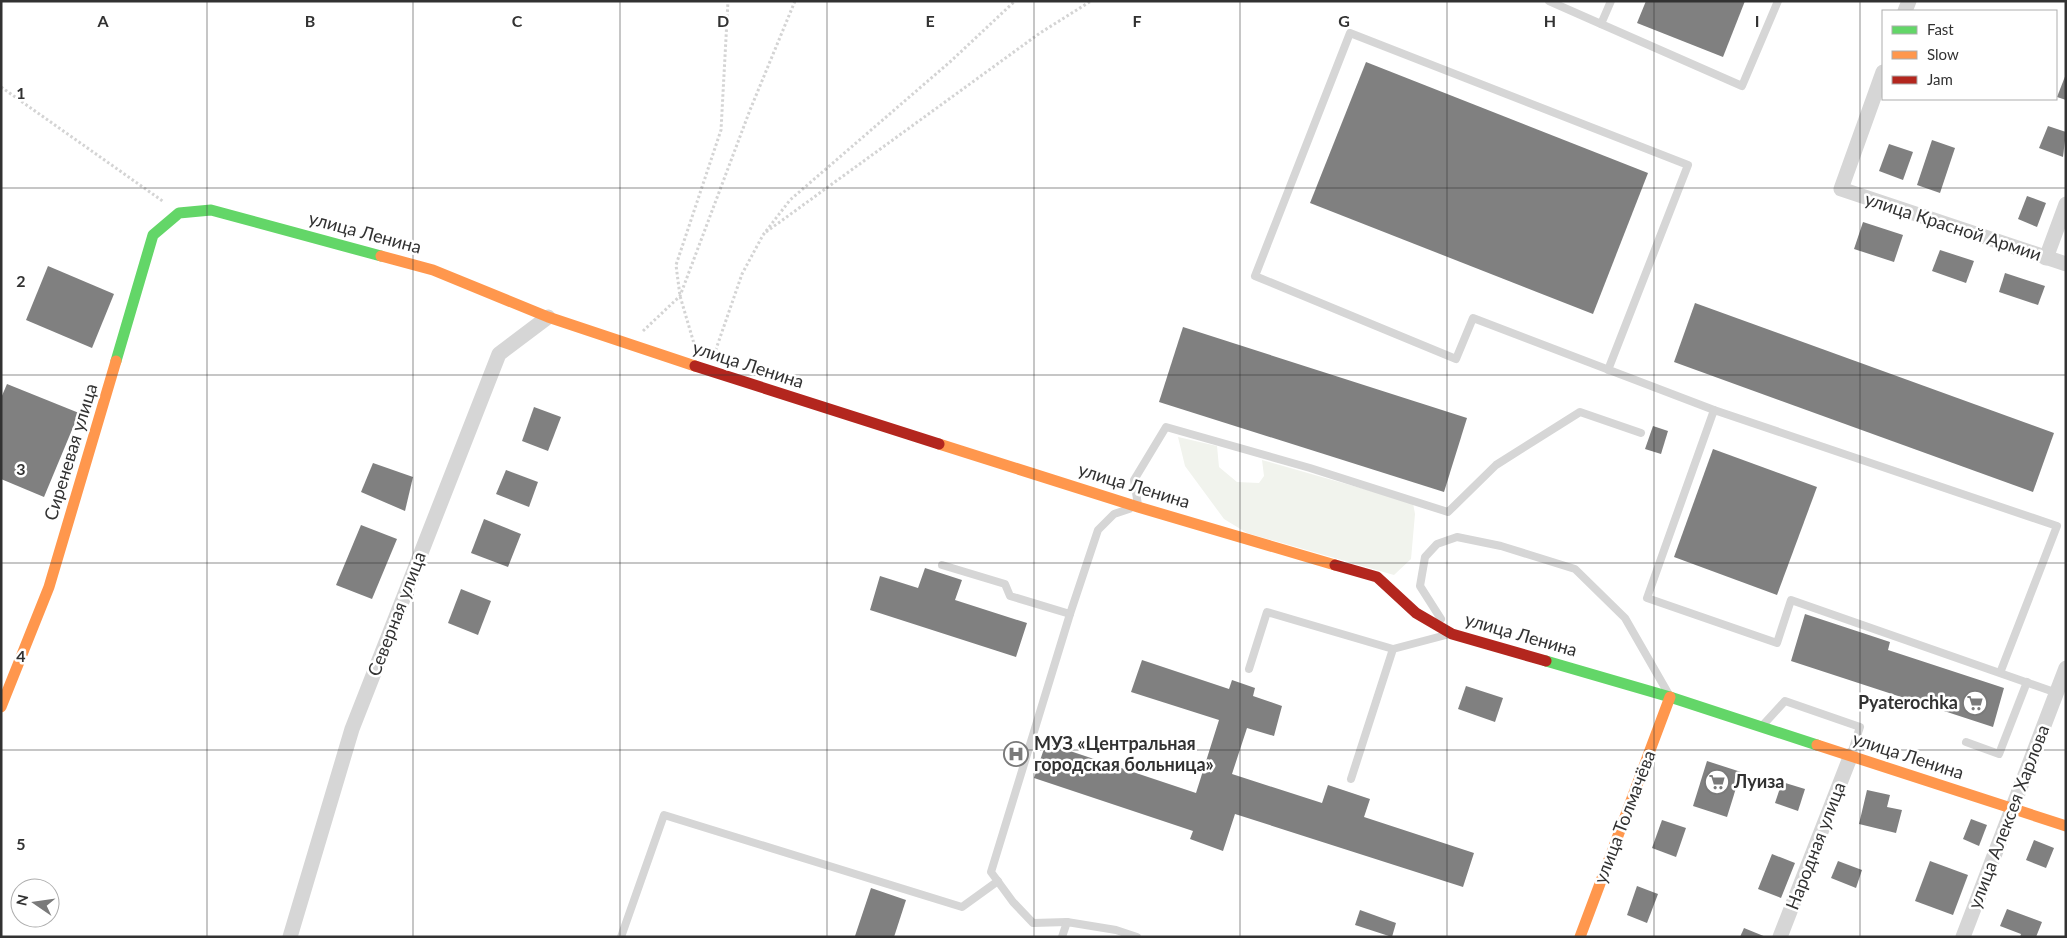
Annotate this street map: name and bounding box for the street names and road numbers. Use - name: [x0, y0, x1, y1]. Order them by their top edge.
- street label: улица Красной Армии: [1862, 187, 2044, 265]
- street label: улица Ленина: [307, 206, 424, 258]
- street label: улица Ленина: [690, 336, 807, 392]
- street label: Сиреневая улица: [39, 381, 101, 523]
- street label: улица Ленина: [1076, 458, 1193, 512]
- street label: Северная улица: [362, 548, 430, 679]
- street label: улица Ленина: [1463, 608, 1580, 661]
- street label: улица Алексея Харлова: [1963, 721, 2053, 912]
- street label: улица Ленина: [1850, 727, 1967, 783]
- street label: улица Толмачёва: [1589, 747, 1660, 886]
- street label: Народная улица: [1781, 779, 1850, 913]

